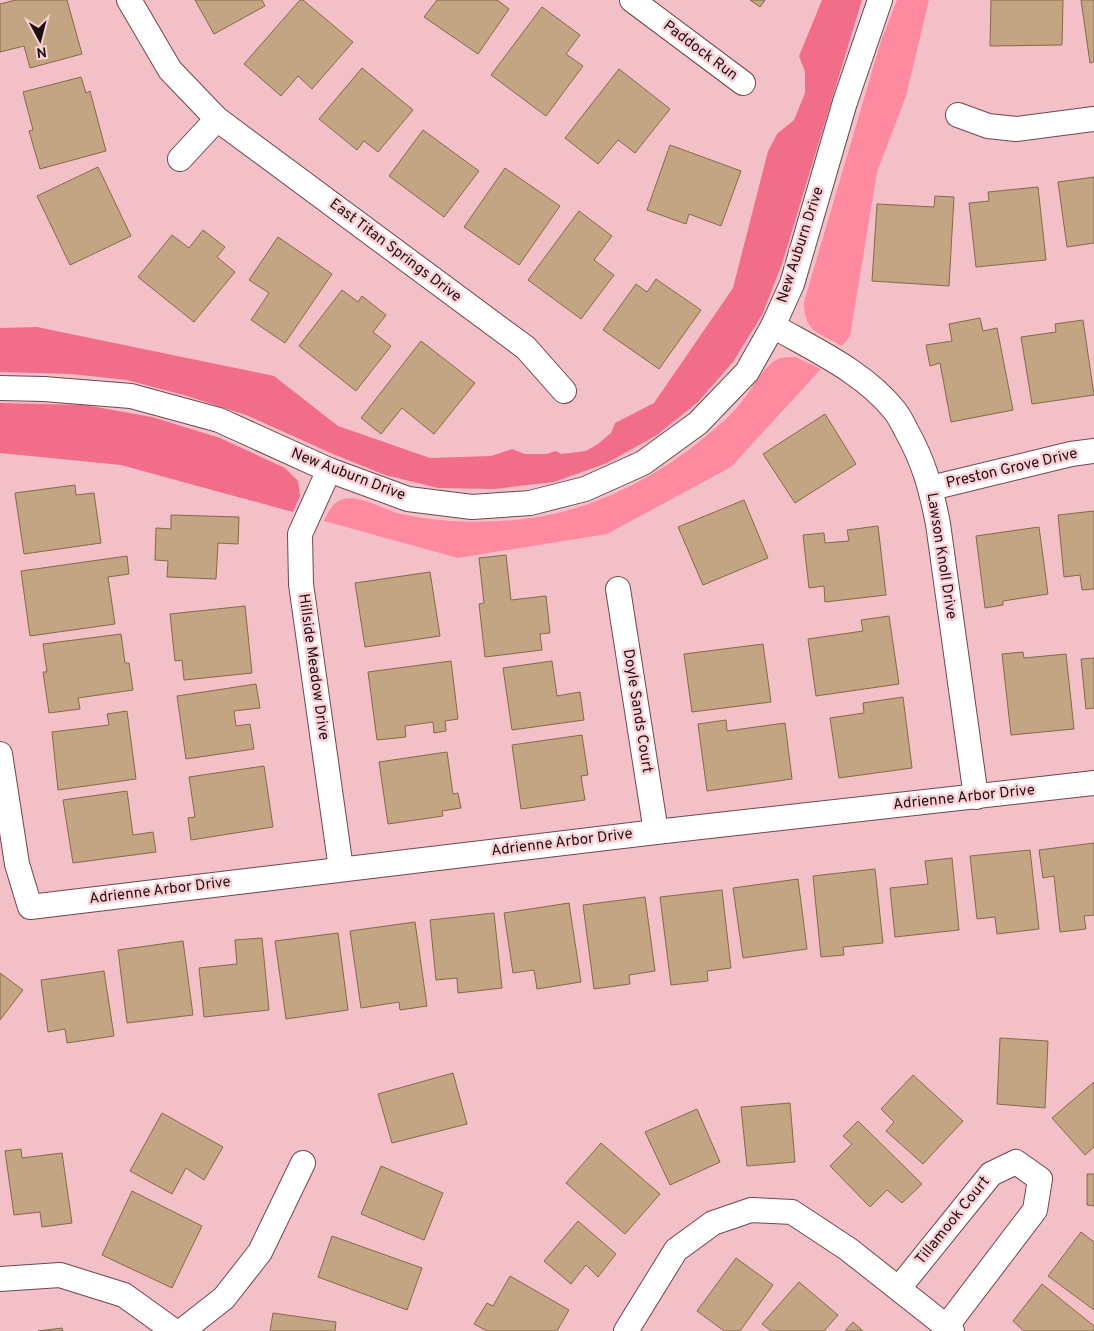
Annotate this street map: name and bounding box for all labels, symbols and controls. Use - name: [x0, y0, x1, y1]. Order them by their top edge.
- north arrow: [15, 15, 65, 65]
- street label: Paddock Run: [659, 17, 741, 85]
- text: N: [35, 42, 47, 60]
- street label: New Auburn Drive: [773, 185, 829, 305]
- street label: East Titan Springs Drive: [325, 195, 465, 307]
- street label: New Auburn Drive: [288, 444, 408, 506]
- street label: Preston Grove Drive: [944, 445, 1080, 493]
- street label: Lawson Knoll Drive: [922, 491, 960, 621]
- street label: Hillside Meadow Drive: [293, 593, 333, 741]
- street label: Doyle Sands Court: [618, 648, 656, 774]
- street label: Adrienne Arbor Drive: [892, 781, 1036, 815]
- street label: Adrienne Arbor Drive: [490, 825, 634, 861]
- street label: Adrienne Arbor Drive: [88, 873, 232, 909]
- street label: Tillamook Court: [912, 1173, 994, 1269]

